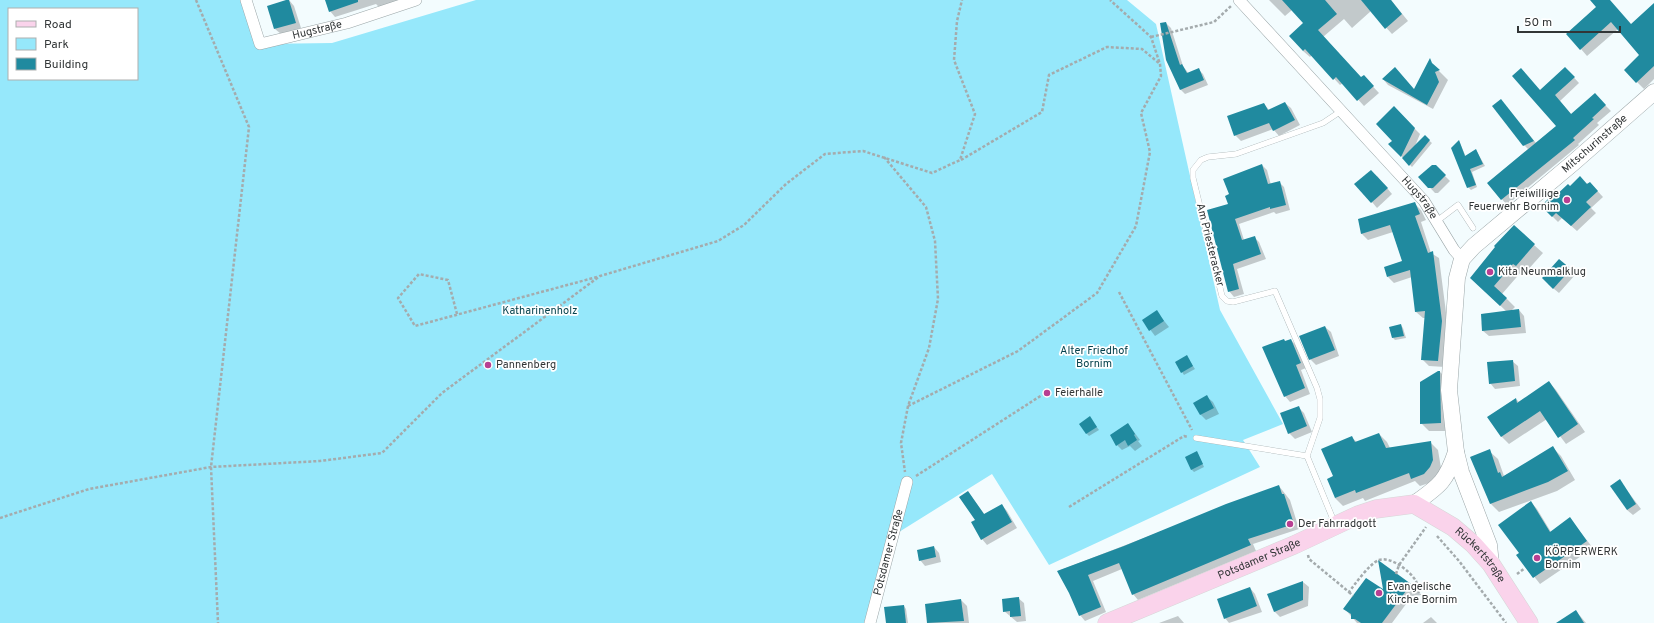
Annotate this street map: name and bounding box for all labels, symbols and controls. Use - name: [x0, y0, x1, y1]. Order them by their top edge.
- legend: [8, 8, 138, 80]
- scale bar: [1518, 8, 1620, 34]
- text: 50 m: [1524, 15, 1552, 31]
- text: Road: [44, 17, 72, 33]
- street label: Hugstraße: [291, 17, 344, 43]
- text: Park: [44, 37, 69, 53]
- text: Building: [44, 57, 88, 73]
- street label: Mitschurinstraße: [1559, 111, 1630, 176]
- street label: Hugstraße: [1398, 174, 1441, 222]
- place label: Freiwillige Feuerwehr Bornim: [1469, 187, 1559, 214]
- marker: Freiwillige Feuerwehr Bornim: [1562, 195, 1572, 205]
- street label: Am Priesteracker: [1193, 202, 1227, 289]
- place label: Kita Neunmalklug: [1498, 265, 1586, 279]
- marker: Kita Neunmalklug: [1485, 267, 1495, 277]
- park label: Katharinenholz: [502, 304, 578, 318]
- park label: Alter Friedhof Bornim: [1060, 344, 1128, 371]
- place label: Pannenberg: [496, 358, 556, 372]
- marker: Pannenberg: [483, 360, 493, 370]
- place label: Feierhalle: [1055, 386, 1103, 400]
- marker: Feierhalle: [1042, 388, 1052, 398]
- street label: Potsdamer Straße: [871, 508, 907, 597]
- place label: Der Fahrradgott: [1298, 517, 1376, 531]
- marker: Der Fahrradgott: [1285, 519, 1295, 529]
- street label: Rückertstraße: [1452, 524, 1508, 585]
- street label: Potsdamer Straße: [1216, 536, 1303, 583]
- place label: KÖRPERWERK Bornim: [1545, 544, 1618, 572]
- marker: KÖRPERWERK Bornim: [1532, 553, 1542, 563]
- place label: Evangelische Kirche Bornim: [1387, 580, 1457, 607]
- marker: Evangelische Kirche Bornim: [1374, 588, 1384, 598]

